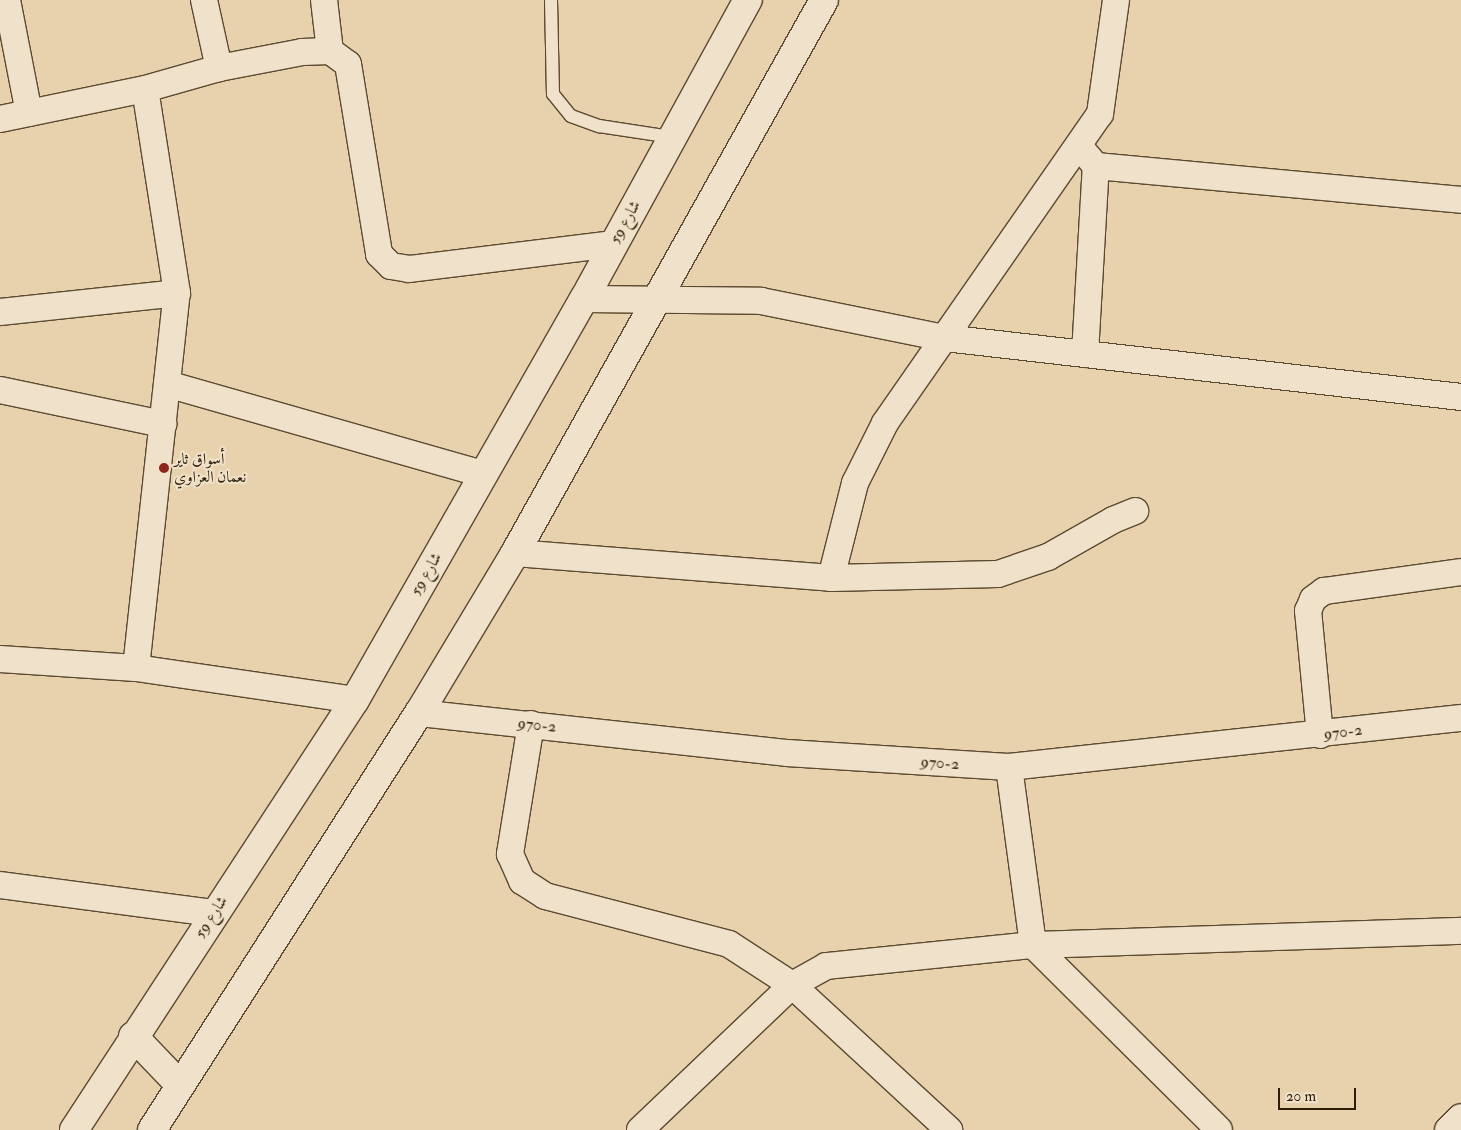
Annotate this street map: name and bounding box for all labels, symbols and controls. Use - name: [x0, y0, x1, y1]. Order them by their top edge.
- street label: شارع 59: [605, 197, 645, 247]
- place label: أسواق ثاير نعمان العزاوي: [174, 449, 246, 487]
- marker: أسواق ثاير نعمان العزاوي: [158, 462, 170, 474]
- street label: شارع 59: [406, 549, 446, 599]
- street label: 970-2: [517, 713, 557, 737]
- street label: 970-2: [1323, 720, 1363, 744]
- street label: 970-2: [920, 752, 960, 774]
- street label: شارع 59: [190, 892, 232, 942]
- scale bar: [1281, 1078, 1358, 1110]
- text: 20 m: [1286, 1087, 1316, 1106]

